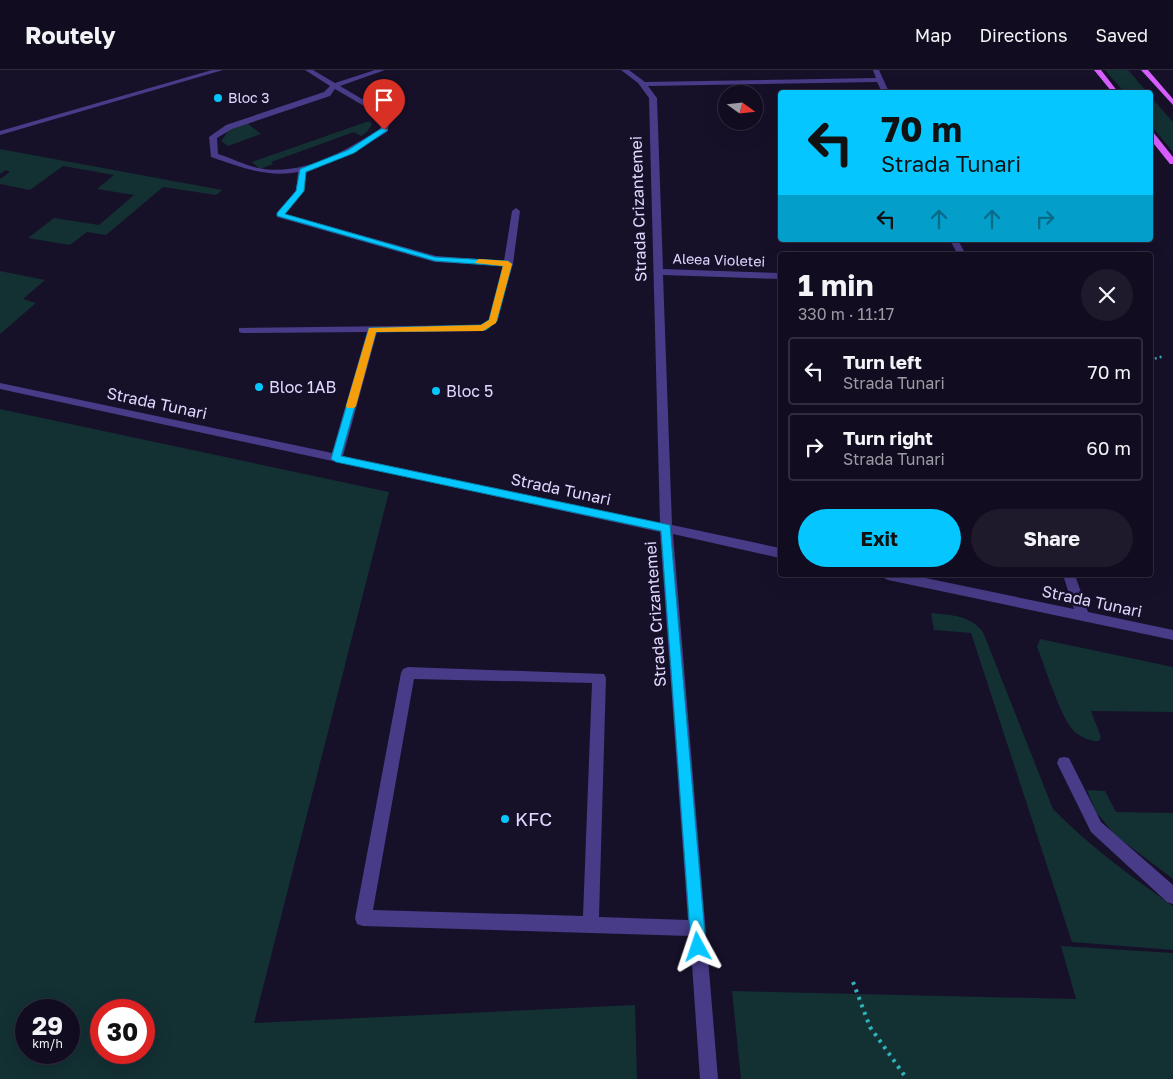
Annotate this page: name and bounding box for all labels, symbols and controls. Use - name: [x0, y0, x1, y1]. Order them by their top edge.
- text: Routely: [25, 20, 116, 49]
- text: Map: [915, 24, 951, 46]
- text: Directions: [979, 24, 1067, 46]
- text: Saved: [1095, 24, 1148, 46]
- pin: [363, 79, 405, 130]
- north arrow: [718, 85, 762, 130]
- map controls: [718, 85, 763, 130]
- icon: arrive: [370, 86, 398, 114]
- place label: Bloc 3: [228, 89, 269, 106]
- marker: Bloc 3: [212, 92, 224, 104]
- text: 70 m: [881, 108, 962, 150]
- icon: left: [798, 110, 863, 175]
- street label: Strada Crizantemei: [625, 136, 651, 282]
- text: Strada Tunari: [881, 150, 1021, 177]
- icon: left: [872, 205, 900, 233]
- icon: ahead: [925, 205, 953, 233]
- icon: ahead: [978, 205, 1006, 233]
- icon: right: [1031, 205, 1059, 233]
- street label: Aleea Violetei: [672, 249, 766, 270]
- text: 1 min: [798, 267, 874, 303]
- button: close: [1081, 269, 1133, 321]
- text: 330 m · 11:17: [798, 304, 894, 324]
- text: Turn left: [843, 350, 922, 373]
- icon: left: [800, 357, 828, 385]
- text: 70 m: [1088, 360, 1131, 383]
- text: Strada Tunari: [843, 373, 945, 393]
- place label: Bloc 1AB: [269, 377, 336, 397]
- marker: Bloc 1AB: [253, 381, 265, 393]
- place label: Bloc 5: [446, 381, 493, 401]
- street label: Strada Tunari: [105, 383, 209, 423]
- marker: Bloc 5: [430, 385, 442, 397]
- text: Turn right: [843, 426, 933, 449]
- icon: right: [800, 433, 828, 461]
- text: 60 m: [1086, 436, 1131, 459]
- text: Strada Tunari: [843, 449, 945, 469]
- street label: Strada Tunari: [509, 469, 613, 509]
- button: Exit: [798, 509, 961, 567]
- button: Share: [971, 509, 1133, 567]
- street label: Strada Crizantemei: [640, 540, 670, 688]
- street label: Strada Tunari: [1040, 581, 1144, 621]
- place label: KFC: [515, 807, 552, 830]
- marker: KFC: [499, 813, 511, 825]
- position arrow: [671, 920, 723, 972]
- speed limit sign: 30: [90, 999, 155, 1064]
- text: 29: [32, 1010, 63, 1041]
- text: km/h: [32, 1036, 63, 1051]

